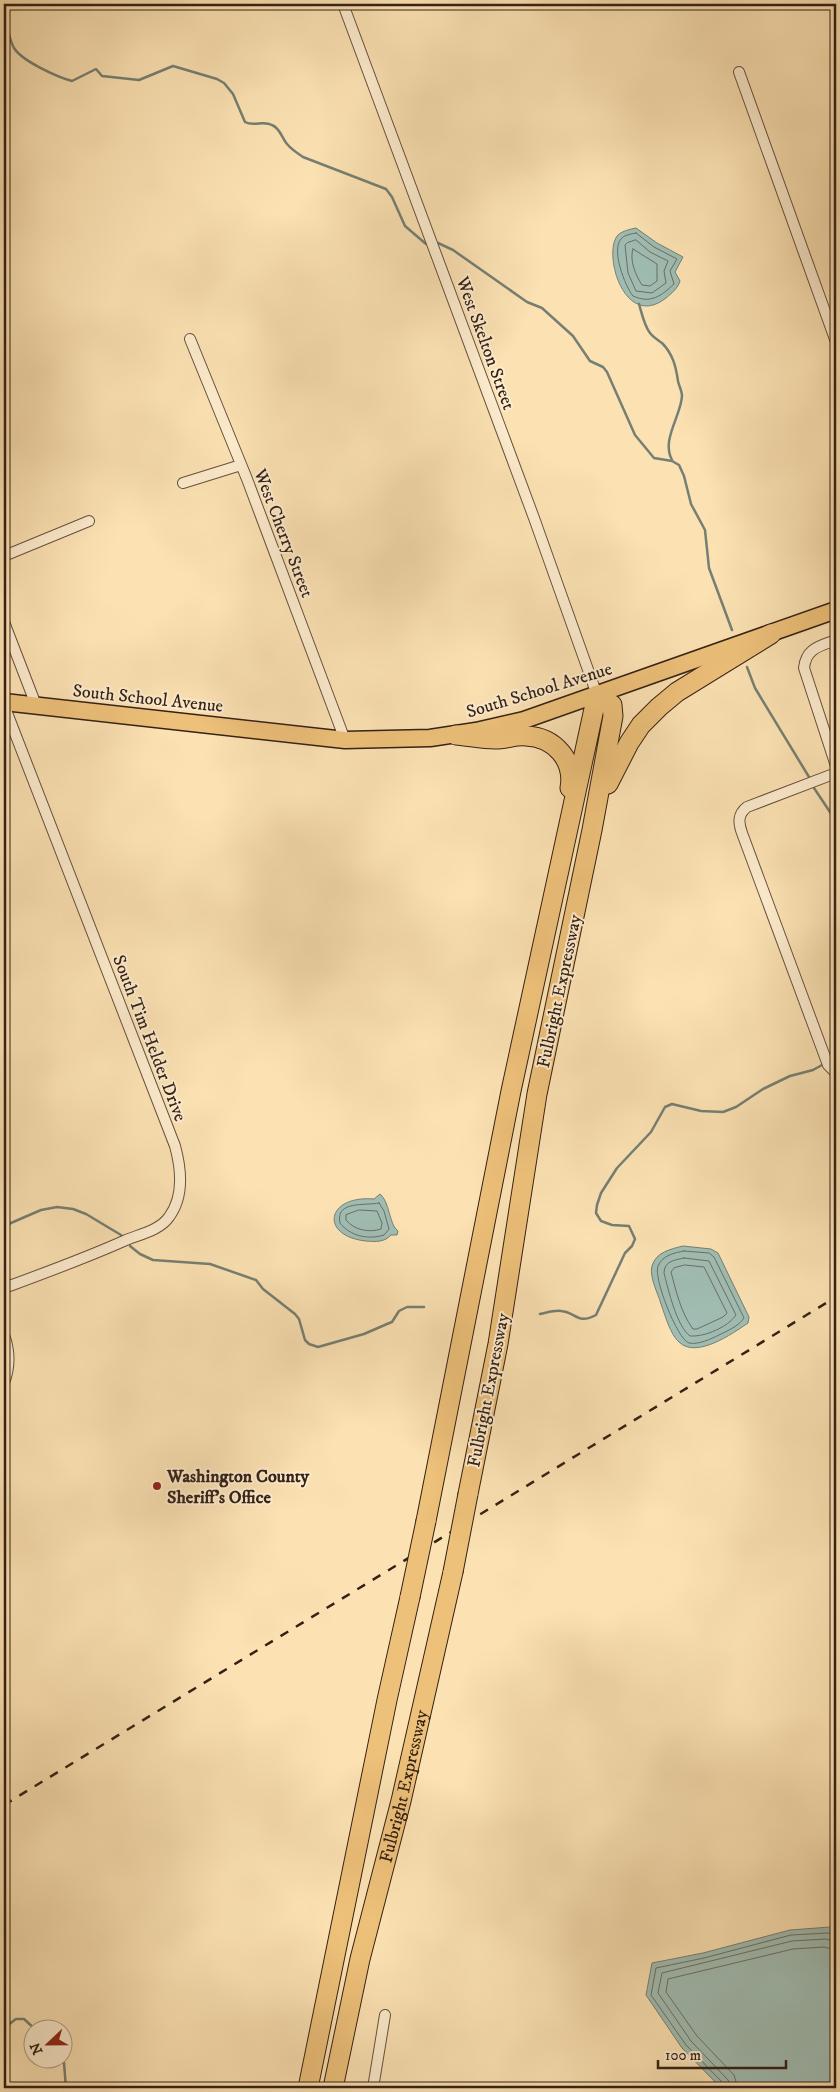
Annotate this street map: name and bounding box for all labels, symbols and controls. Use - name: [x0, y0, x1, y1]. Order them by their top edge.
- street label: West Skelton Street: [450, 273, 519, 413]
- street label: West Cherry Street: [248, 465, 318, 601]
- street label: South School Avenue: [464, 658, 615, 724]
- street label: South School Avenue: [72, 680, 224, 718]
- street label: Fulbright Expressway: [533, 912, 587, 1070]
- street label: South Tim Helder Drive: [107, 952, 191, 1125]
- street label: Fulbright Expressway: [463, 1311, 515, 1469]
- place label: Washington County Sheriff's Office: [166, 1466, 310, 1509]
- marker: Washington County Sheriff's Office: [151, 1480, 163, 1492]
- street label: Fulbright Expressway: [375, 1707, 433, 1865]
- north arrow: [22, 2020, 72, 2070]
- scale bar: [658, 2037, 785, 2069]
- text: N: [26, 2039, 47, 2057]
- text: 100 m: [665, 2046, 701, 2065]

